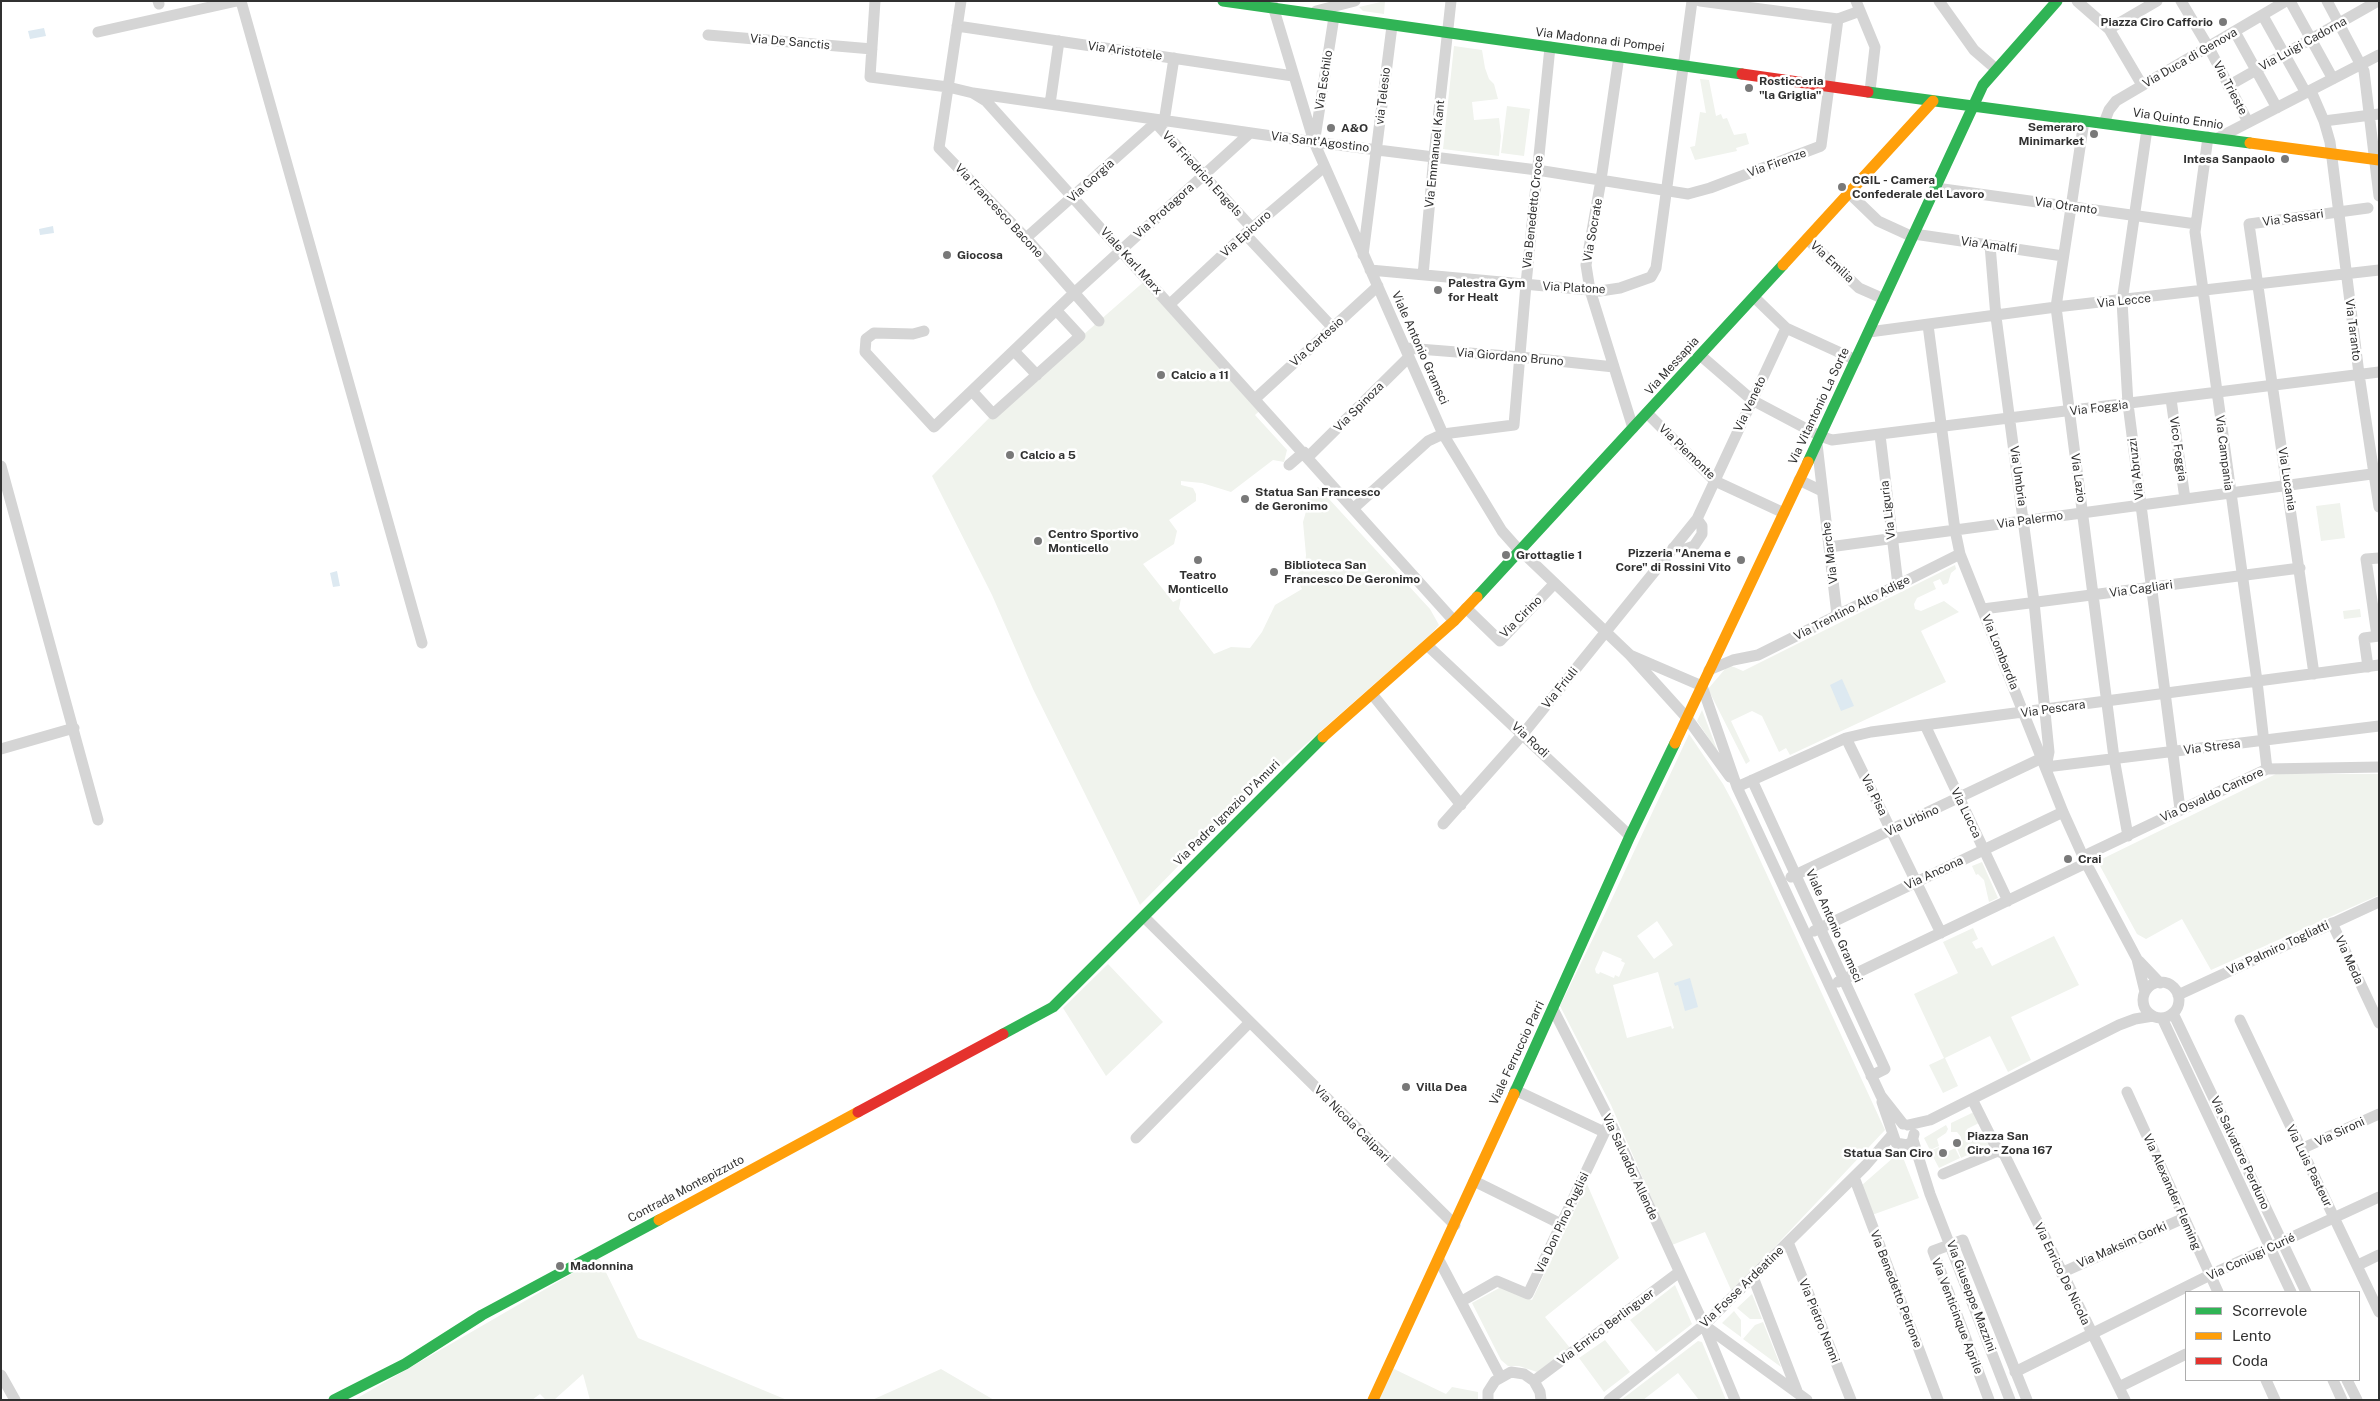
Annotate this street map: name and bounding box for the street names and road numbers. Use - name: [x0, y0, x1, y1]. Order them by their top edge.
- street label: Via Luigi Cadorna: [2257, 14, 2349, 74]
- street label: Via Madonna di Pompei: [1535, 25, 1665, 55]
- street label: Via Duca di Genova: [2140, 25, 2240, 91]
- street label: Via De Sanctis: [749, 31, 831, 53]
- street label: Via Aristotele: [1087, 39, 1163, 63]
- street label: Via Eschilo: [1312, 49, 1336, 111]
- street label: Via Trieste: [2210, 59, 2250, 117]
- street label: via Telesio: [1372, 67, 1394, 125]
- street label: Via Emmanuel Kant: [1422, 99, 1448, 209]
- street label: Via Quinto Ennio: [2132, 106, 2224, 132]
- street label: Via Friedrich Engels: [1159, 128, 1245, 220]
- street label: Via Sant'Agostino: [1270, 129, 1370, 155]
- street label: Via Firenze: [1746, 146, 1808, 180]
- street label: Via Benedetto Croce: [1520, 155, 1546, 269]
- street label: Via Gorgia: [1065, 156, 1117, 206]
- street label: Via Francesco Bacone: [952, 161, 1046, 261]
- street label: Via Protagora: [1131, 180, 1197, 242]
- street label: Via Otranto: [2034, 194, 2098, 218]
- street label: Via Socrate: [1580, 197, 1606, 263]
- street label: Via Sassari: [2261, 207, 2325, 229]
- street label: Via Epicuro: [1218, 208, 1274, 260]
- street label: Viale Karl Marx: [1097, 224, 1165, 298]
- street label: Via Amalfi: [1960, 234, 2018, 256]
- street label: Via Emilia: [1807, 238, 1857, 286]
- street label: Via Platone: [1542, 279, 1606, 297]
- street label: Viale Antonio Gramsci: [1389, 289, 1451, 407]
- street label: Via Lecce: [2096, 291, 2152, 311]
- street label: Via Taranto: [2342, 298, 2364, 362]
- street label: Via Cartesio: [1287, 314, 1347, 370]
- street label: Via Messapia: [1642, 334, 1702, 398]
- street label: Via Giordano Bruno: [1456, 345, 1564, 369]
- street label: Via Vitantonio La Sorte: [1786, 345, 1852, 467]
- street label: Via Veneto: [1731, 374, 1769, 434]
- street label: Via Spinoza: [1331, 379, 1387, 435]
- street label: Via Foggia: [2069, 397, 2129, 419]
- street label: Via Campania: [2212, 414, 2236, 492]
- street label: Vico Foggia: [2166, 416, 2190, 482]
- street label: Via Piemonte: [1656, 421, 1718, 483]
- street label: Via Abruzzi: [2125, 437, 2147, 501]
- street label: Via Umbria: [2007, 445, 2029, 507]
- street label: Via Lucania: [2275, 446, 2299, 512]
- street label: Via Lazio: [2067, 453, 2089, 503]
- street label: Via Liguria: [1877, 480, 1899, 540]
- street label: Via Palermo: [1996, 508, 2064, 532]
- street label: Via Marche: [1819, 521, 1841, 585]
- street label: Via Trentino Alto Adige: [1792, 572, 1912, 644]
- street label: Via Cagliari: [2108, 577, 2174, 601]
- street label: Via Cirino: [1497, 593, 1545, 641]
- street label: Via Lombardia: [1978, 612, 2022, 692]
- street label: Via Friuli: [1539, 664, 1581, 712]
- street label: Via Pescara: [2020, 697, 2086, 721]
- street label: Via Rodi: [1508, 719, 1552, 761]
- street label: Via Stresa: [2183, 736, 2241, 758]
- street label: Via Padre Ignazio D'Amuri: [1171, 757, 1283, 869]
- street label: Via Osvaldo Cantore: [2158, 765, 2266, 825]
- street label: Via Pisa: [1858, 772, 1890, 818]
- street label: Via Lucca: [1948, 786, 1984, 840]
- street label: Via Urbino: [1883, 802, 1941, 840]
- street label: Via Ancona: [1902, 853, 1966, 893]
- street label: Viale Antonio Gramsci: [1803, 867, 1865, 985]
- street label: Via Palmiro Togliatti: [2225, 918, 2331, 978]
- street label: Via Meda: [2332, 933, 2366, 987]
- street label: Viale Ferruccio Parri: [1487, 999, 1547, 1107]
- street label: Via Nicola Calipari: [1311, 1083, 1393, 1165]
- street label: Via Salvatore Perduno: [2207, 1094, 2273, 1212]
- street label: Via Salvador Allende: [1599, 1112, 1661, 1222]
- street label: Via Sironi: [2313, 1114, 2367, 1150]
- street label: Via Luis Pasteur: [2283, 1123, 2335, 1209]
- street label: Via Alexander Fleming: [2140, 1132, 2204, 1252]
- street label: Contrada Montepizzuto: [625, 1152, 747, 1226]
- street label: Via Don Pino Puglisi: [1532, 1170, 1592, 1276]
- street label: Via Maksim Gorki: [2075, 1219, 2169, 1271]
- street label: Via Enrico De Nicola: [2031, 1220, 2093, 1328]
- street label: Via Benedetto Petrone: [1867, 1228, 1925, 1350]
- street label: Via Coniugi Curié: [2205, 1230, 2297, 1284]
- street label: Via Giuseppe Mazzini: [1943, 1238, 1999, 1354]
- street label: Via Fosse Ardeatine: [1697, 1243, 1787, 1331]
- street label: Via Venticinque Aprile: [1928, 1256, 1986, 1376]
- street label: Via Pietro Nenni: [1796, 1277, 1842, 1365]
- street label: Via Enrico Berlinguer: [1555, 1286, 1657, 1368]

